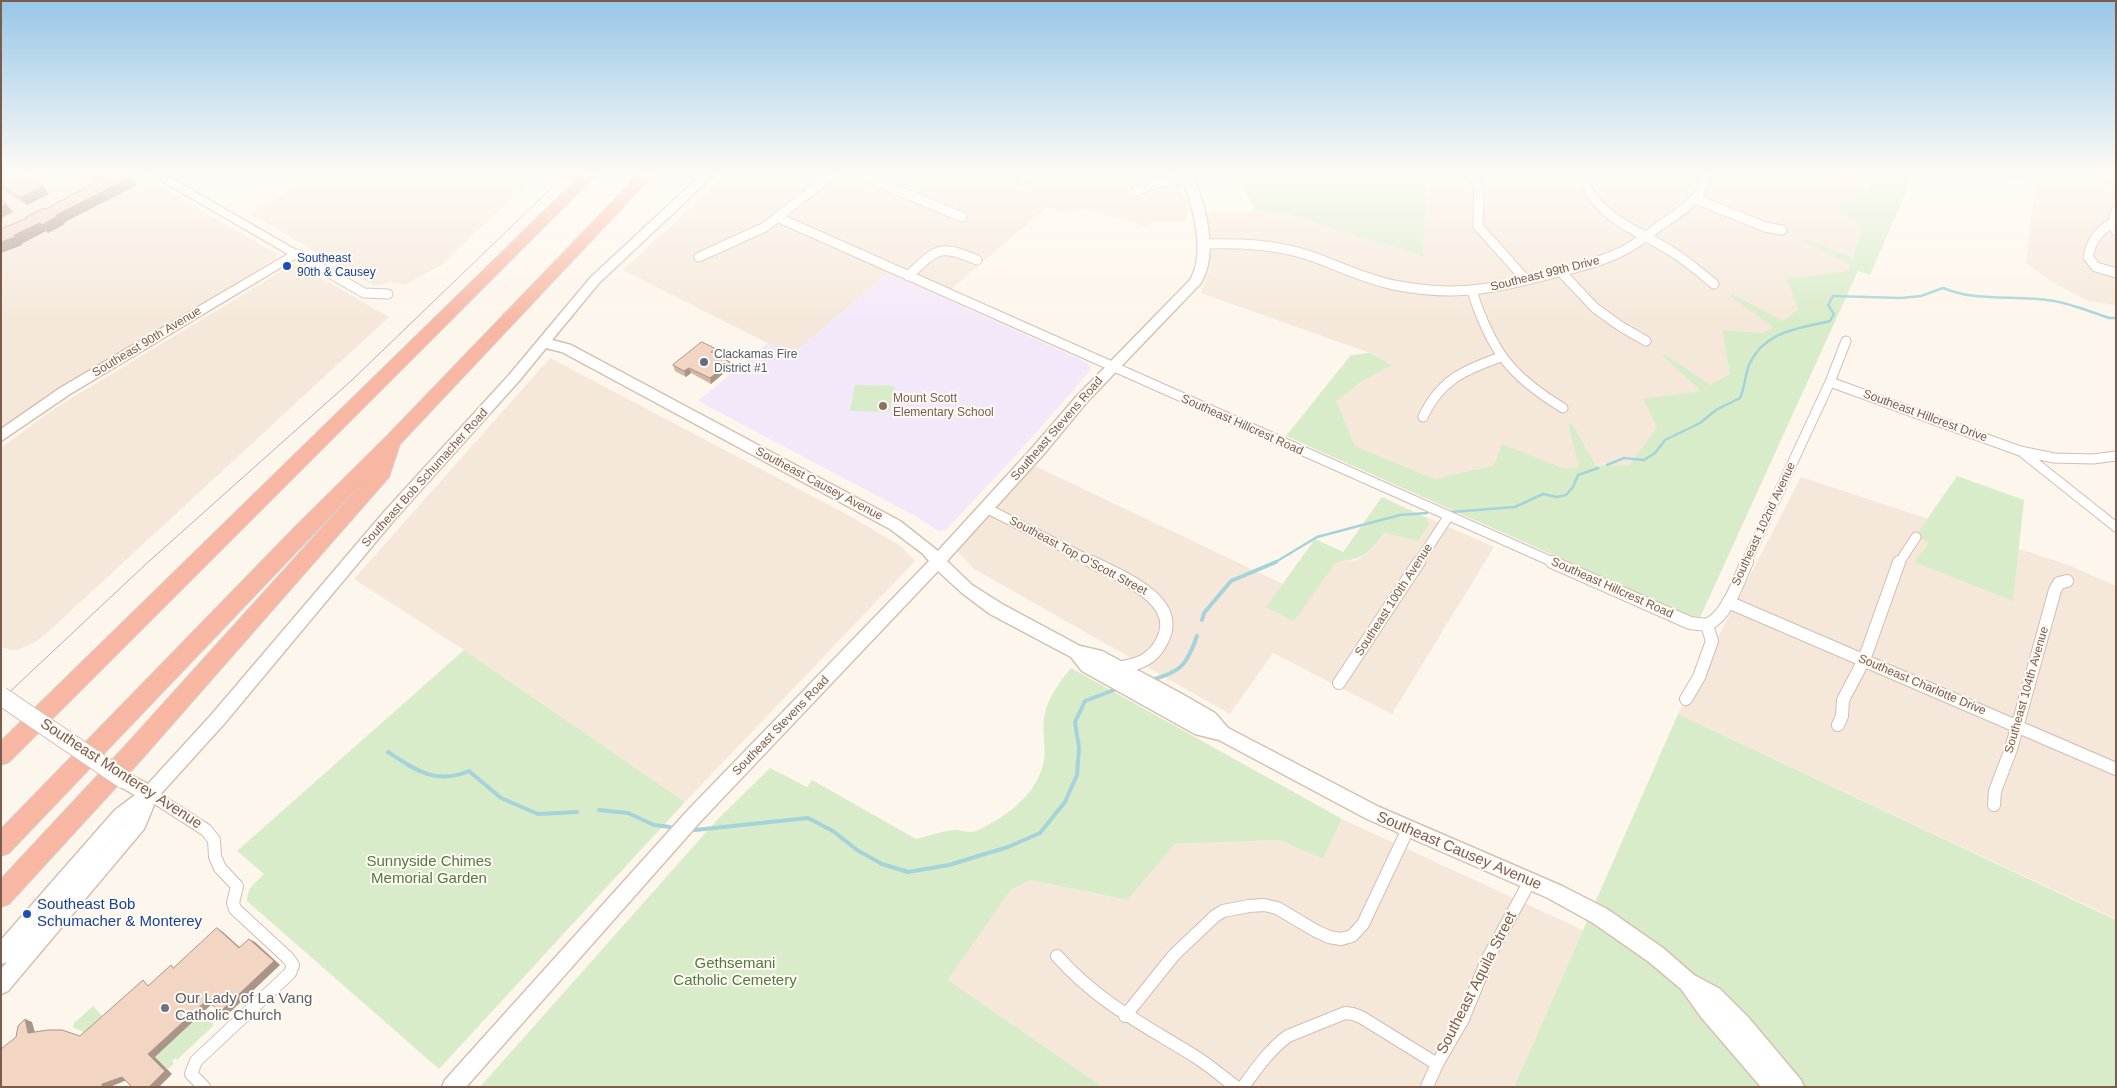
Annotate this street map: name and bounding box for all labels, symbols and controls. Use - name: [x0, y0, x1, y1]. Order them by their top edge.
- place label: Southeast 90th & Causey: [297, 252, 376, 280]
- street label: Southeast 99th Drive: [1489, 253, 1601, 295]
- marker: Southeast 90th & Causey: [281, 260, 293, 272]
- street label: Southeast 90th Avenue: [90, 304, 204, 380]
- place label: Clackamas Fire District #1: [714, 348, 797, 376]
- marker: Clackamas Fire District #1: [698, 356, 710, 368]
- street label: Southeast Stevens Road: [1008, 374, 1106, 484]
- street label: Southeast Hillcrest Drive: [1861, 387, 1989, 445]
- place label: Mount Scott Elementary School: [893, 392, 994, 420]
- street label: Southeast Hillcrest Road: [1179, 392, 1305, 458]
- marker: Mount Scott Elementary School: [877, 400, 889, 412]
- street label: Southeast Bob Schumacher Road: [359, 406, 491, 550]
- street label: Southeast Causey Avenue: [753, 444, 885, 524]
- street label: Southeast 102nd Avenue: [1729, 460, 1799, 588]
- street label: Southeast Top O'Scott Street: [1006, 513, 1150, 599]
- street label: Southeast 100th Avenue: [1352, 541, 1436, 659]
- street label: Southeast Hillcrest Road: [1549, 555, 1675, 621]
- street label: Southeast 104th Avenue: [2002, 625, 2052, 755]
- street label: Southeast Charlotte Drive: [1856, 652, 1988, 718]
- street label: Southeast Stevens Road: [730, 673, 832, 779]
- street label: Southeast Monterey Avenue: [37, 715, 205, 833]
- street label: Southeast Causey Avenue: [1374, 808, 1544, 894]
- park label: Sunnyside Chimes Memorial Garden: [366, 853, 492, 888]
- place label: Southeast Bob Schumacher & Monterey: [37, 896, 202, 931]
- marker: Southeast Bob Schumacher & Monterey: [21, 908, 33, 920]
- street label: Southeast Aquila Street: [1433, 909, 1521, 1057]
- park label: Gethsemani Catholic Cemetery: [673, 955, 797, 990]
- place label: Our Lady of La Vang Catholic Church: [175, 990, 312, 1025]
- marker: Our Lady of La Vang Catholic Church: [159, 1002, 171, 1014]

